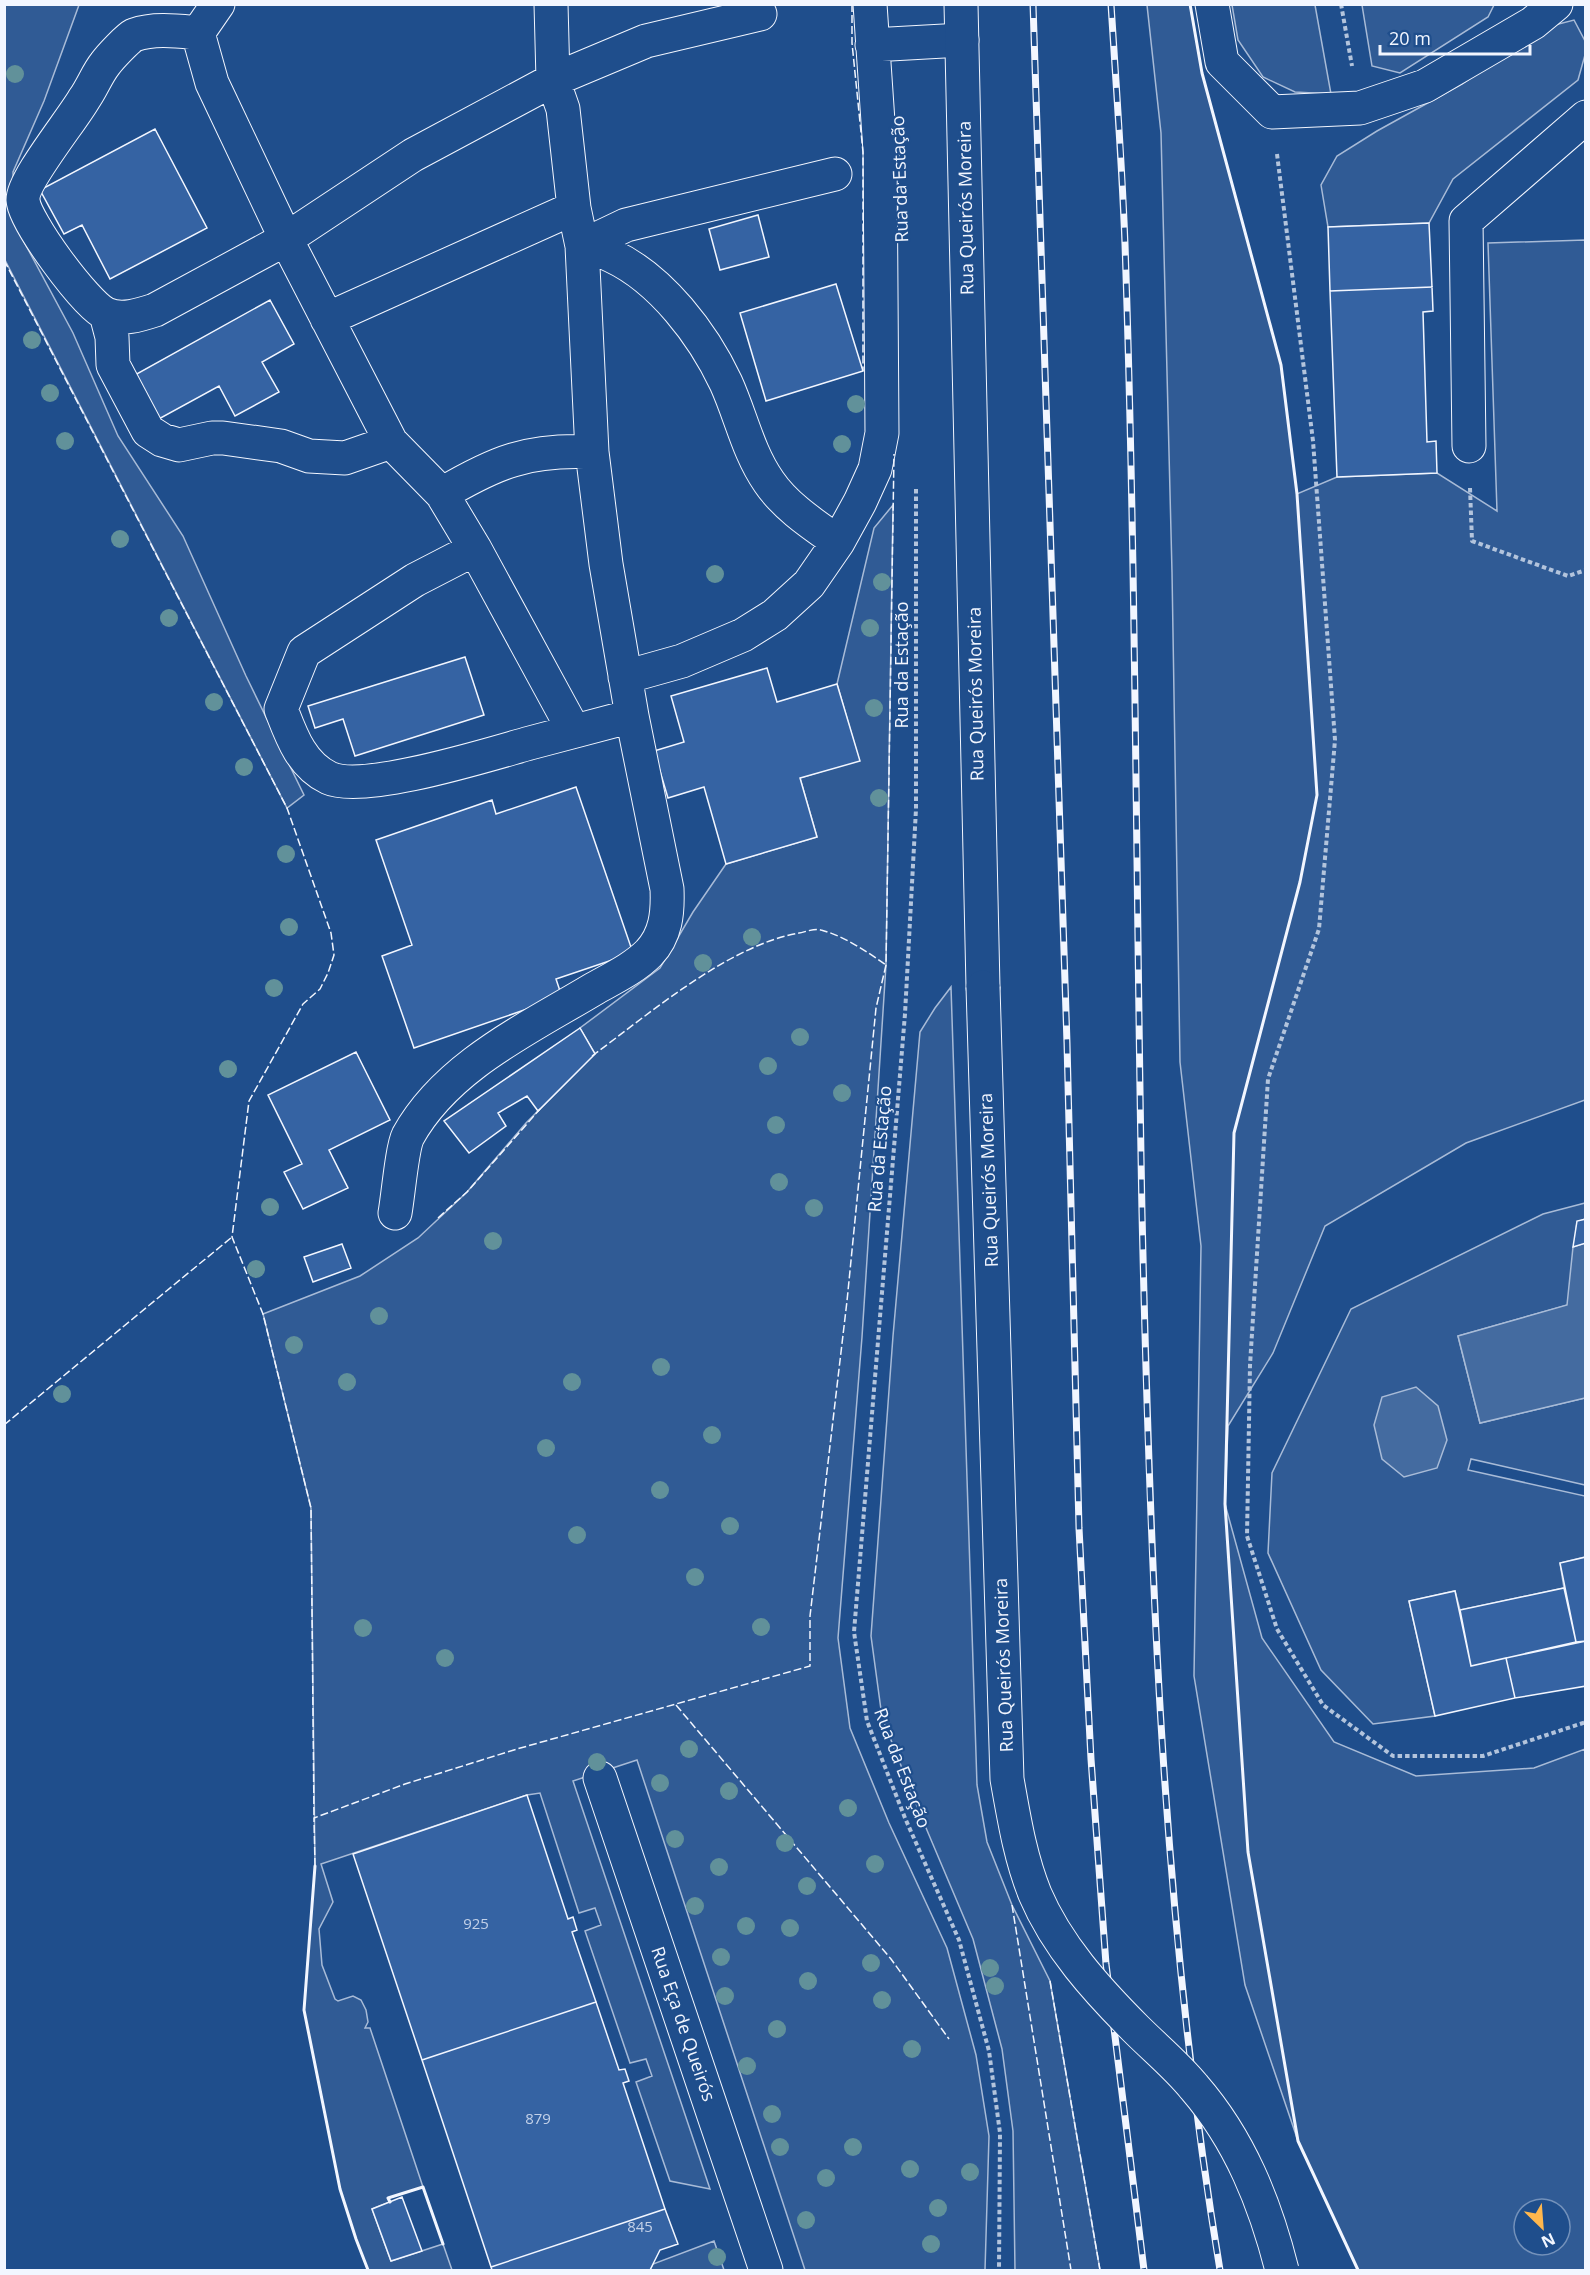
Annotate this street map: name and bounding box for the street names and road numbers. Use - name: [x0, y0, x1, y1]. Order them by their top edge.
- street label: Rua da Estação: [885, 115, 913, 243]
- street label: Rua Queirós Moreira: [951, 121, 979, 295]
- street label: Rua da Estação: [889, 602, 913, 728]
- street label: Rua Queirós Moreira: [961, 607, 989, 781]
- street label: Rua da Estação: [862, 1085, 896, 1213]
- street label: Rua Queirós Moreira: [973, 1092, 1003, 1268]
- street label: Rua Queirós Moreira: [988, 1577, 1018, 1753]
- street label: Rua da Estação: [869, 1704, 937, 1831]
- street label: Rua Eça de Queirós: [646, 1943, 722, 2104]

